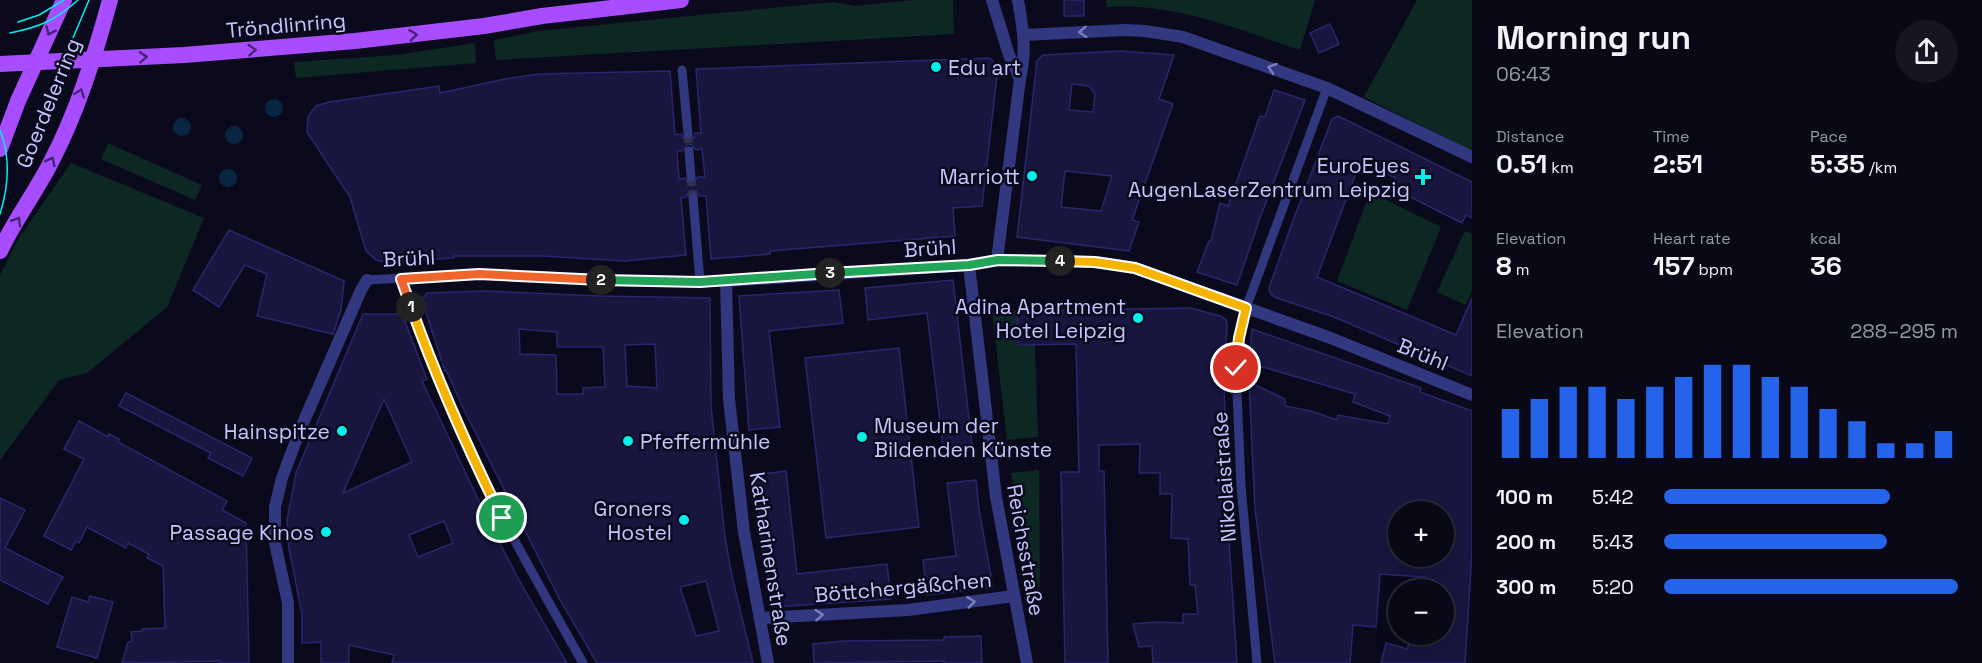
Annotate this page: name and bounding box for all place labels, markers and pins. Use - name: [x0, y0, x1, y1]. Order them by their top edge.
- place label: Edu art: [948, 54, 1021, 81]
- marker: Edu art: [929, 60, 943, 74]
- place label: EuroEyes AugenLaserZentrum Leipzig: [1128, 152, 1410, 203]
- place label: Marriott: [939, 163, 1020, 190]
- marker: EuroEyes AugenLaserZentrum Leipzig: [1414, 168, 1432, 186]
- marker: Marriott: [1025, 169, 1039, 183]
- pin: 4: [1045, 246, 1075, 276]
- pin: 3: [815, 258, 845, 288]
- pin: 2: [586, 265, 616, 295]
- pin: 1: [396, 292, 426, 322]
- place label: Adina Apartment Hotel Leipzig: [955, 293, 1126, 344]
- marker: Adina Apartment Hotel Leipzig: [1131, 311, 1145, 325]
- pin: [1210, 342, 1261, 393]
- place label: Museum der Bildenden Künste: [874, 412, 1052, 463]
- place label: Hainspitze: [224, 418, 330, 445]
- marker: Hainspitze: [335, 424, 349, 438]
- place label: Pfeffermühle: [640, 428, 771, 455]
- marker: Museum der Bildenden Künste: [855, 430, 869, 444]
- marker: Pfeffermühle: [621, 434, 635, 448]
- pin: [476, 492, 527, 543]
- place label: Groners Hostel: [594, 495, 672, 546]
- marker: Groners Hostel: [677, 513, 691, 527]
- place label: Passage Kinos: [170, 519, 314, 546]
- marker: Passage Kinos: [319, 525, 333, 539]

